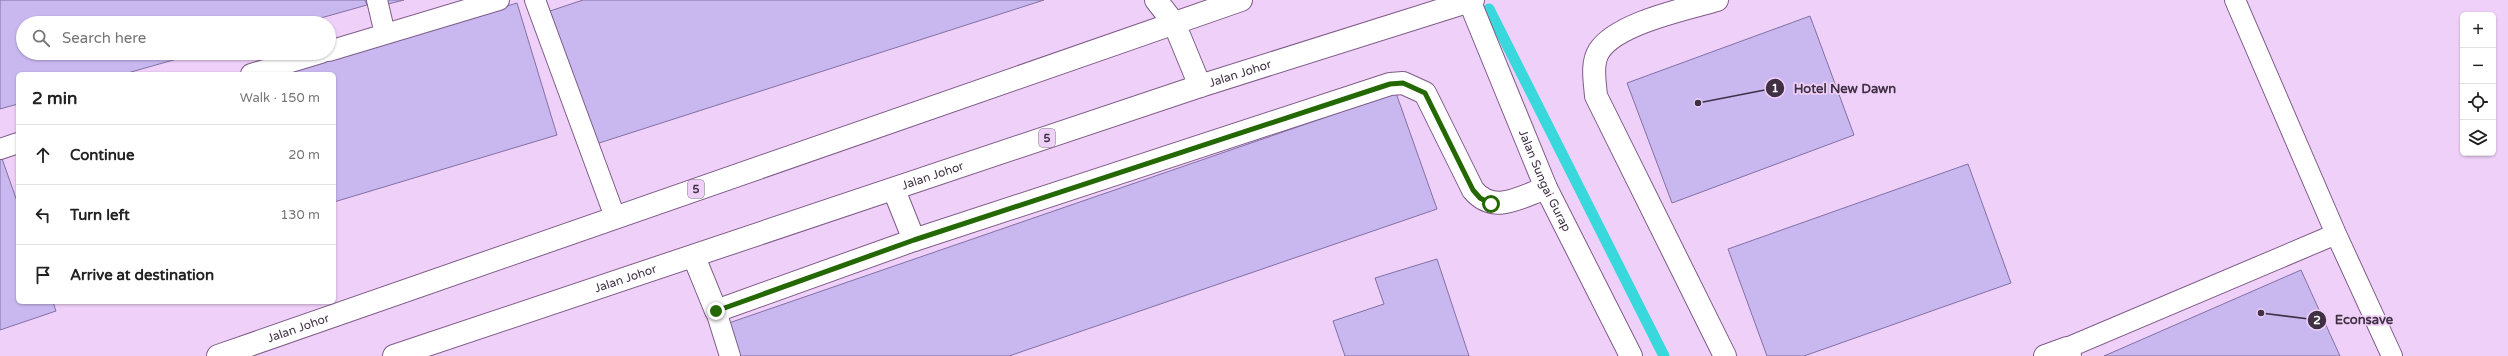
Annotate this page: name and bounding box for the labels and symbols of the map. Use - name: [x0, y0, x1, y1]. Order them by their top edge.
- street label: Jalan Johor: [1207, 57, 1273, 90]
- callout: Hotel New Dawn: [1765, 75, 1904, 100]
- text: 1: [1771, 81, 1779, 95]
- text: Hotel New Dawn: [1794, 81, 1896, 97]
- street label: Jalan Sungai Gurap: [1516, 128, 1574, 234]
- road number: 5: [1039, 129, 1055, 147]
- street label: Jalan Johor: [900, 159, 966, 192]
- road number: 5: [688, 180, 704, 198]
- route start: [1482, 195, 1500, 213]
- street label: Jalan Johor: [592, 261, 659, 295]
- route end: [707, 302, 725, 320]
- callout: Econsave: [2307, 307, 2401, 332]
- street label: Jalan Johor: [265, 311, 331, 345]
- text: Econsave: [2335, 312, 2394, 328]
- text: 2: [2313, 313, 2321, 327]

